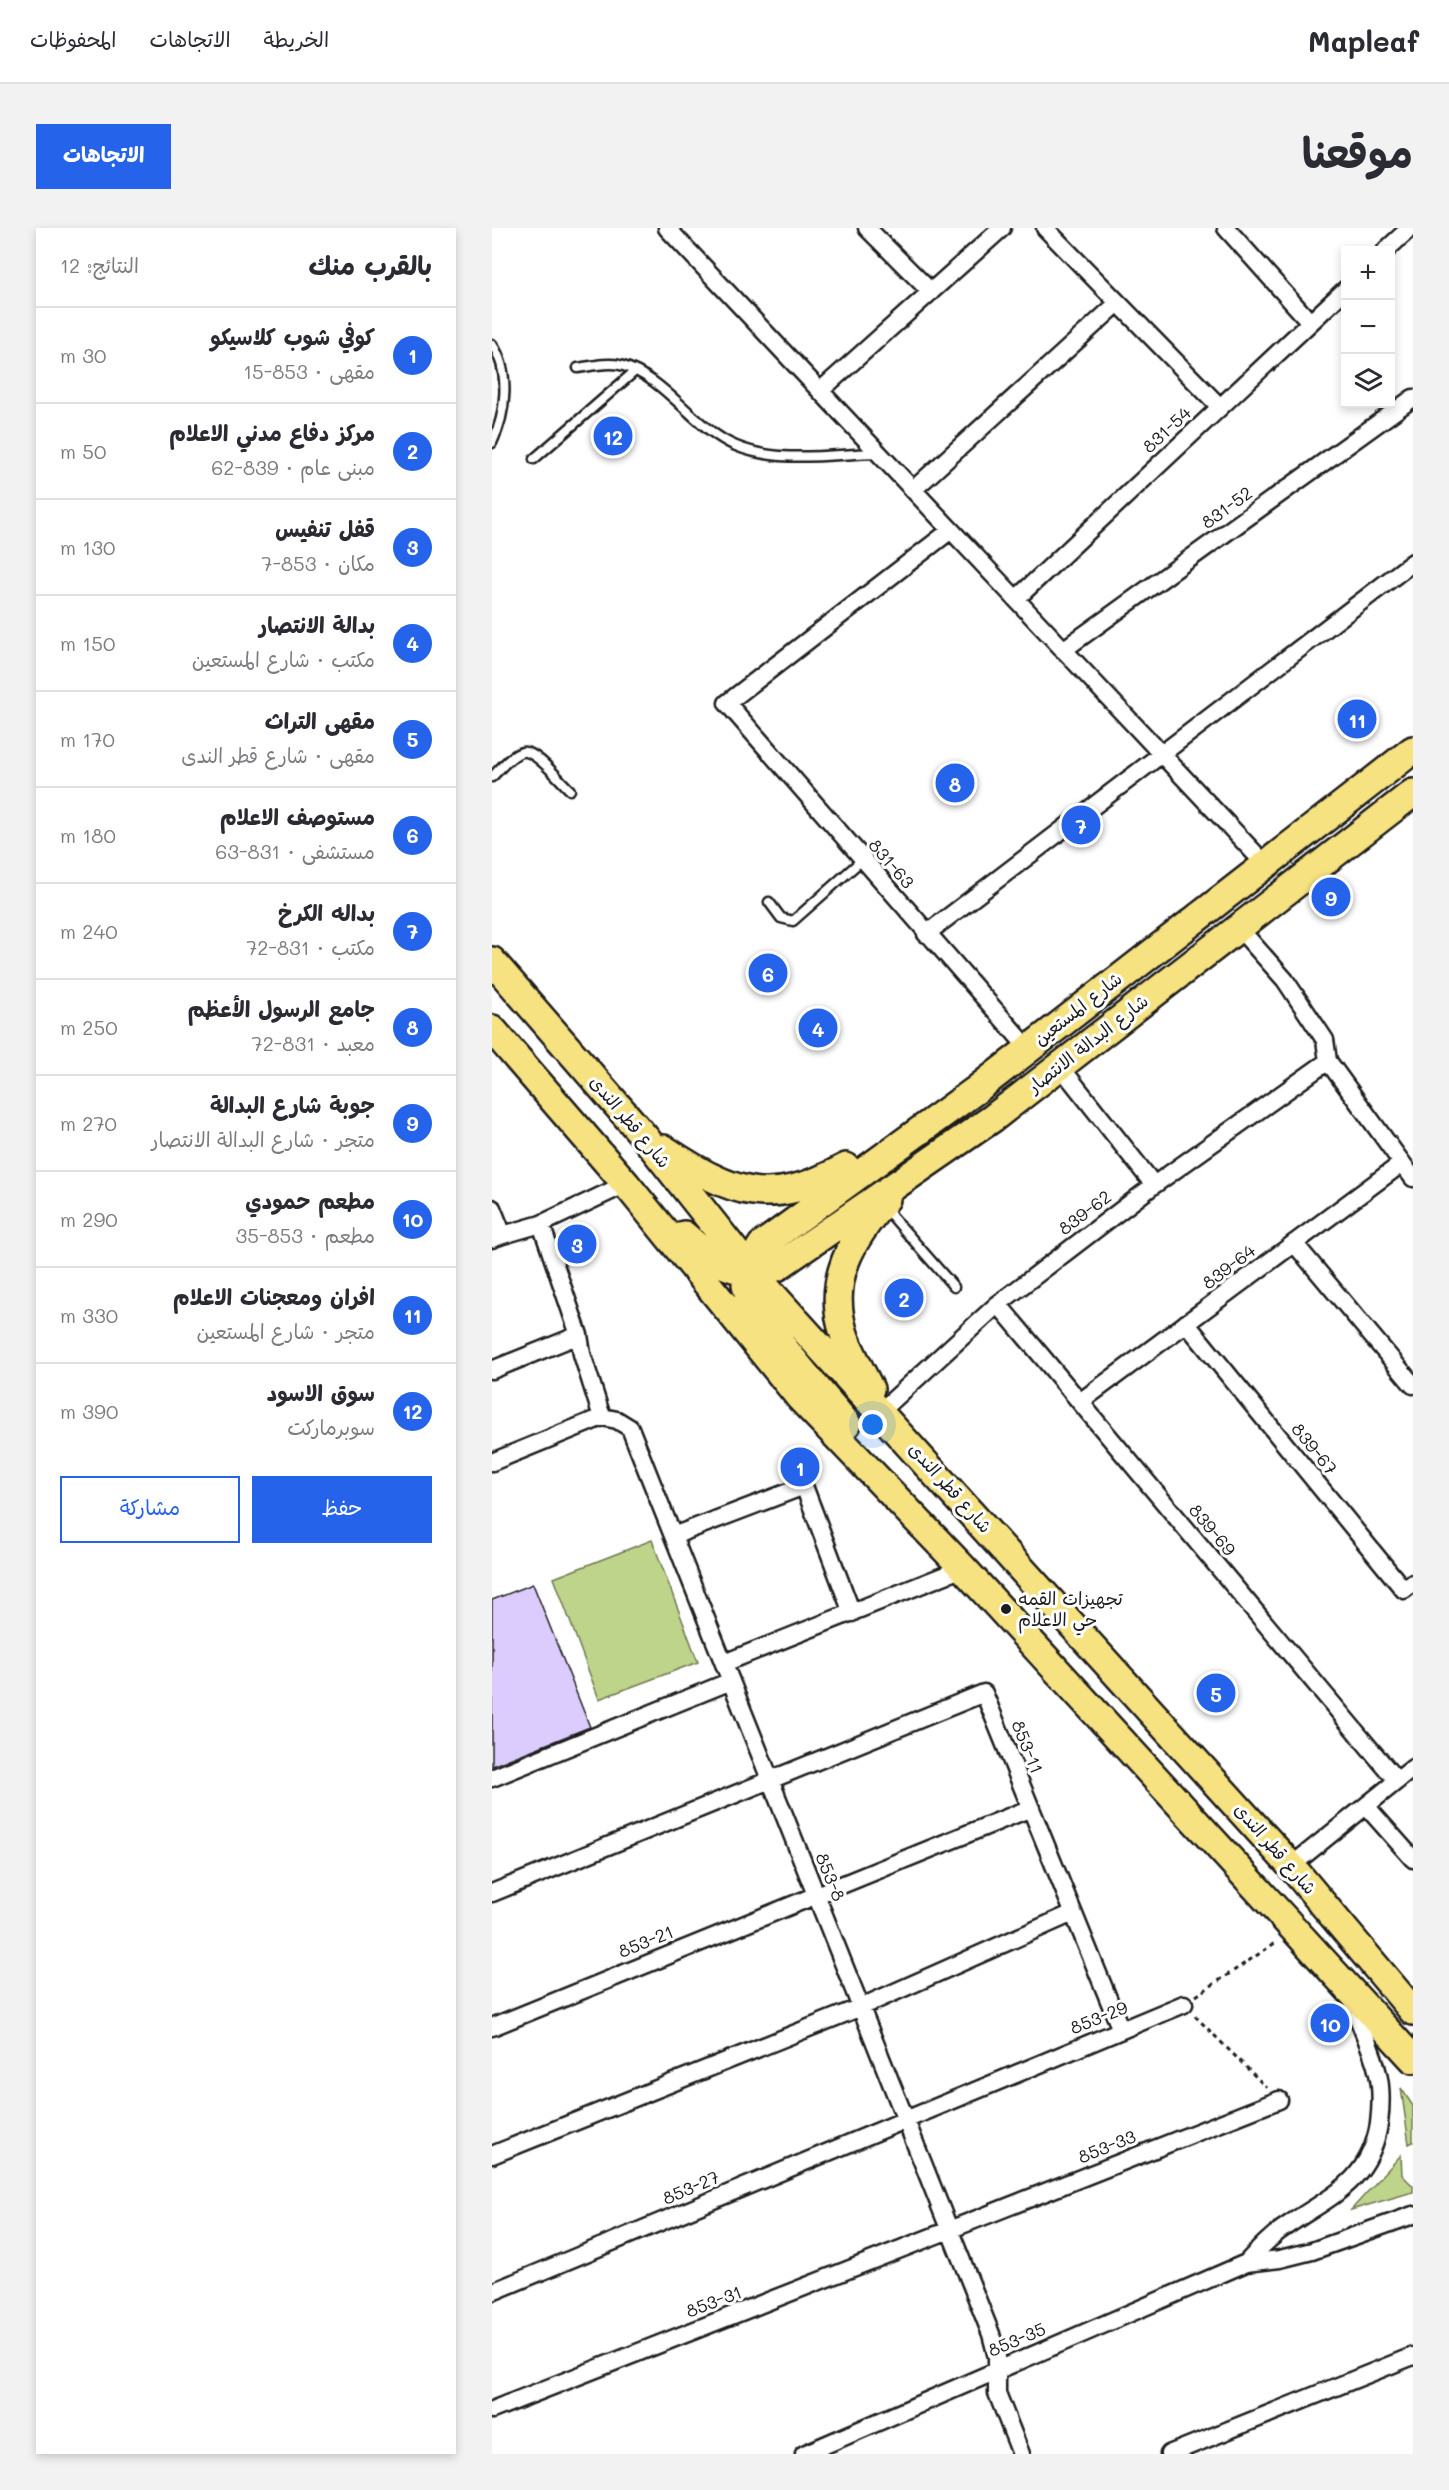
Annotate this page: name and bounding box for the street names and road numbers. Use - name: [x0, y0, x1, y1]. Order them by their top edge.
- street label: 831-54: [1137, 400, 1196, 458]
- street label: 831-52: [1196, 481, 1257, 534]
- street label: 831-63: [864, 833, 920, 893]
- street label: شارع المستعين: [1028, 966, 1127, 1051]
- street label: شارع البدالة الانتصار: [1021, 988, 1153, 1099]
- street label: شارع قطر الندى: [584, 1070, 677, 1173]
- street label: 839-62: [1053, 1184, 1116, 1240]
- street label: 839-64: [1197, 1238, 1260, 1294]
- street label: 839-67: [1286, 1417, 1343, 1479]
- street label: شارع قطر الندى: [903, 1437, 998, 1538]
- street label: 839-69: [1184, 1498, 1242, 1561]
- street label: 853-11: [1006, 1716, 1049, 1777]
- street label: شارع قطر الندى: [1229, 1798, 1322, 1900]
- street label: 853-8: [810, 1849, 852, 1905]
- street label: 853-21: [614, 1919, 677, 1963]
- street label: 853-29: [1066, 1995, 1131, 2039]
- street label: 853-33: [1074, 2124, 1139, 2169]
- street label: 853-27: [659, 2164, 723, 2210]
- street label: 853-31: [682, 2279, 745, 2323]
- street label: 853-35: [984, 2316, 1049, 2362]

